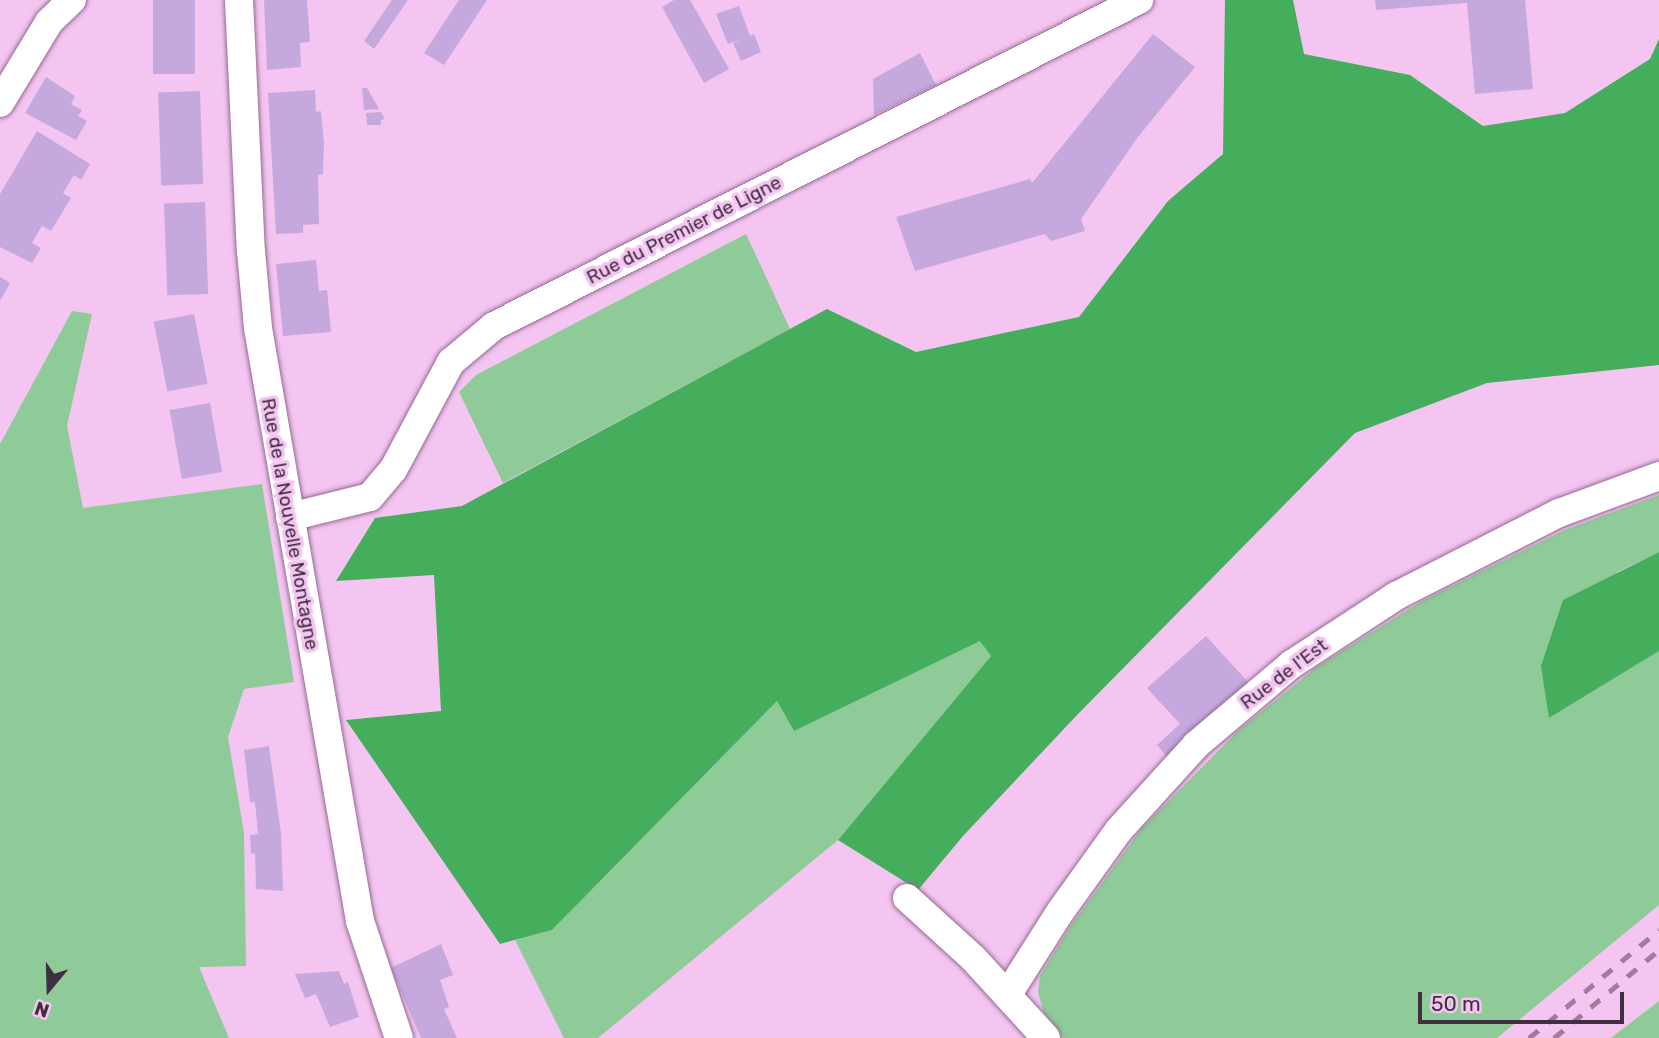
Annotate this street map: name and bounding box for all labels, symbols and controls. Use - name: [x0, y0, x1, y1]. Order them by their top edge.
- street label: Rue du Premier de Ligne: [583, 171, 785, 289]
- street label: Rue de la Nouvelle Montagne: [257, 396, 323, 652]
- street label: Rue de l'Est: [1236, 634, 1332, 714]
- north arrow: [14, 954, 84, 1024]
- scale bar: [1421, 978, 1628, 1022]
- text: 50 m: [1431, 991, 1481, 1016]
- text: N: [32, 996, 52, 1022]

